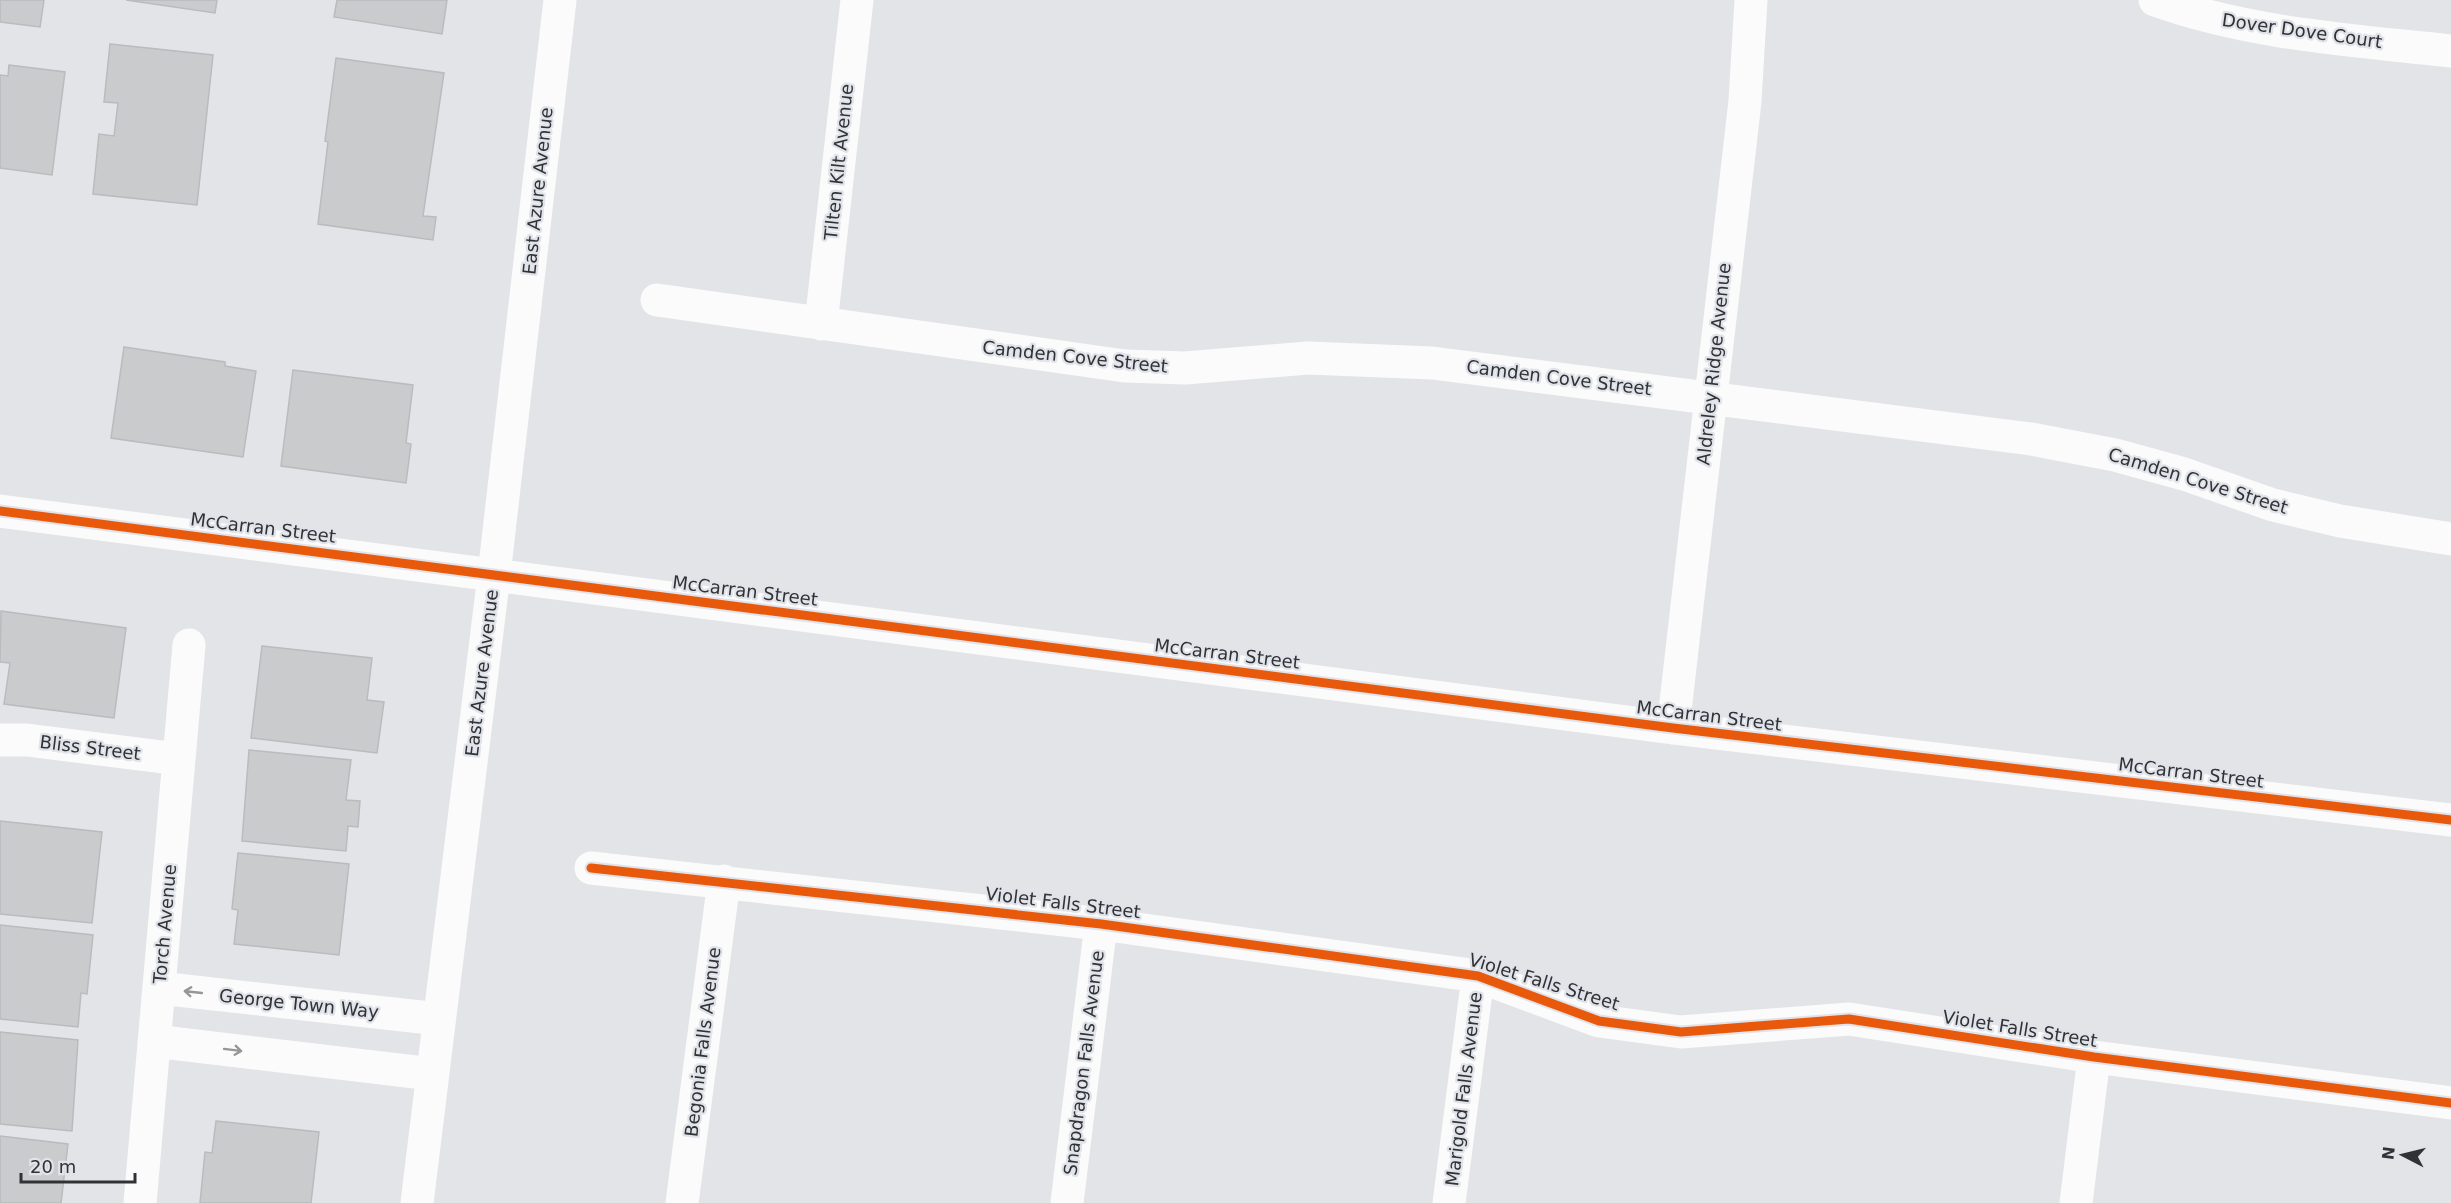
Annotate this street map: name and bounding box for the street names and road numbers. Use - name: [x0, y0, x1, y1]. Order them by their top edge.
- street label: Dover Dove Court: [2221, 9, 2383, 52]
- street label: Tilten Kilt Avenue: [820, 83, 857, 242]
- street label: East Azure Avenue: [518, 106, 557, 276]
- street label: Aldreley Ridge Avenue: [1692, 262, 1735, 466]
- street label: Camden Cove Street: [981, 336, 1169, 377]
- street label: Camden Cove Street: [1465, 356, 1653, 399]
- street label: Camden Cove Street: [2106, 443, 2290, 518]
- street label: McCarran Street: [189, 508, 337, 547]
- street label: McCarran Street: [671, 571, 819, 610]
- street label: East Azure Avenue: [461, 588, 502, 758]
- street label: McCarran Street: [1153, 634, 1301, 673]
- street label: McCarran Street: [1635, 696, 1783, 735]
- street label: Bliss Street: [38, 731, 142, 764]
- street label: McCarran Street: [2117, 753, 2265, 792]
- street label: Torch Avenue: [149, 863, 180, 986]
- street label: Violet Falls Street: [984, 883, 1142, 922]
- street label: Begonia Falls Avenue: [680, 946, 725, 1138]
- street label: Snapdragon Falls Avenue: [1059, 949, 1108, 1177]
- street label: Violet Falls Street: [1466, 949, 1622, 1014]
- street label: George Town Way: [218, 985, 380, 1022]
- street label: Marigold Falls Avenue: [1441, 991, 1486, 1187]
- street label: Violet Falls Street: [1941, 1006, 2099, 1051]

